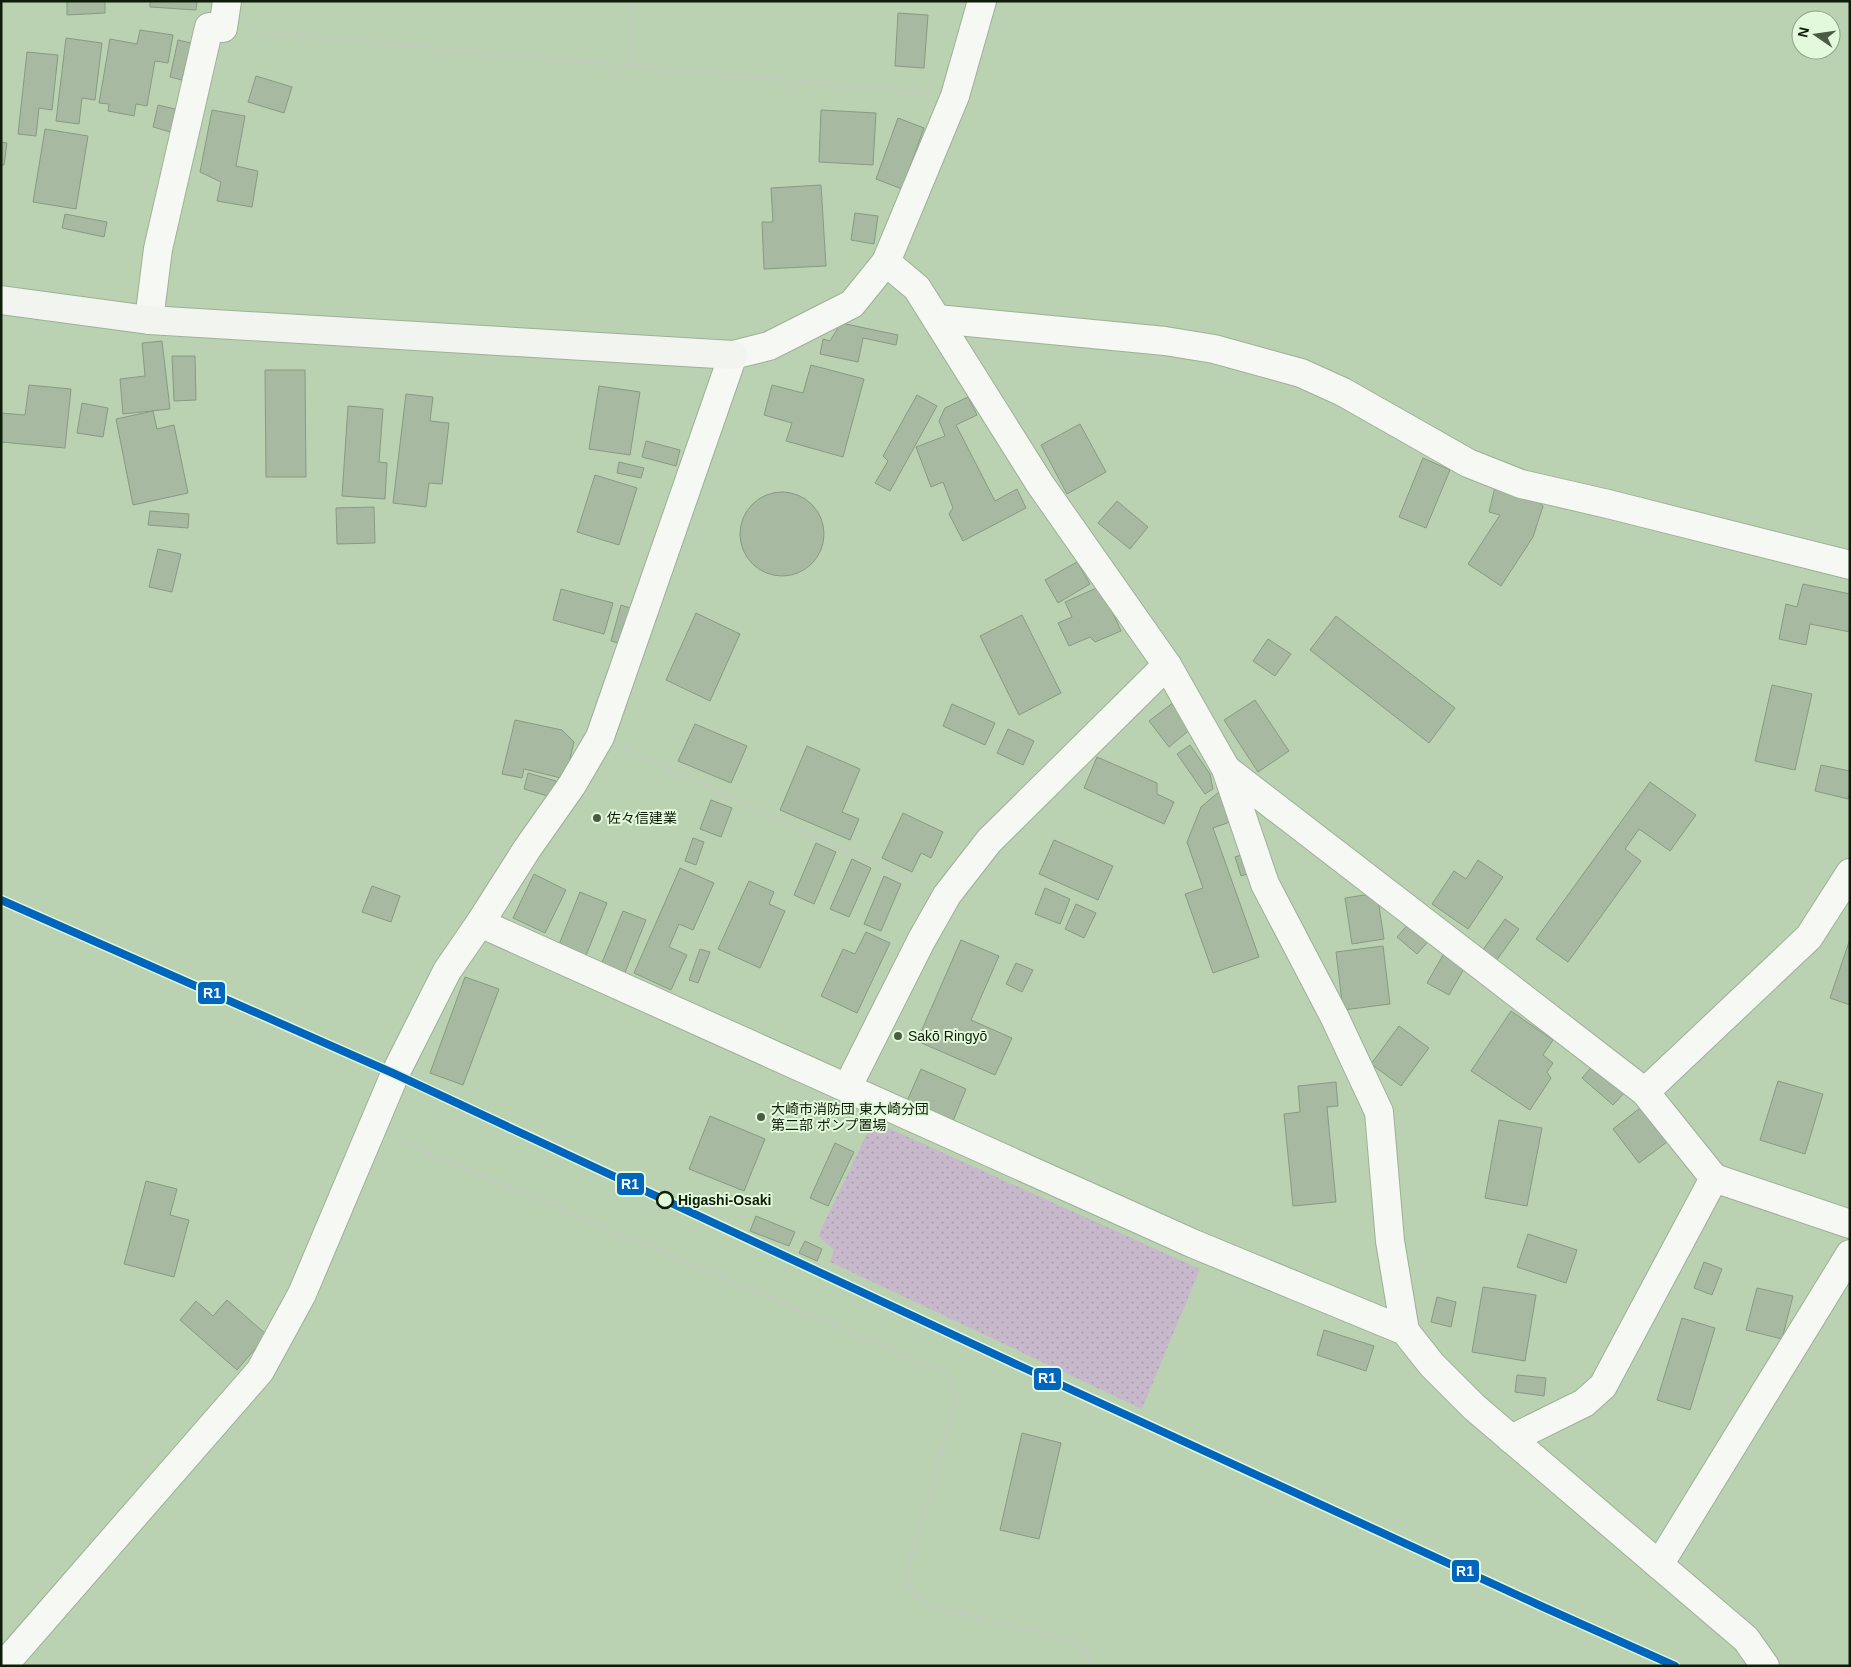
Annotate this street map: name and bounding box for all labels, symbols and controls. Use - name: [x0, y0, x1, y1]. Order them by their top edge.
- north arrow: [1791, 10, 1841, 60]
- text: N: [1794, 25, 1812, 39]
- place label: 佐々信建業: [607, 810, 677, 826]
- marker: 佐々信建業: [591, 812, 603, 824]
- line badge: R1: [197, 981, 226, 1005]
- text: R1: [203, 985, 221, 1001]
- place label: Sakō Ringyō: [908, 1028, 988, 1044]
- marker: Sakō Ringyō: [892, 1030, 904, 1042]
- place label: 大崎市消防団 東大崎分団 第二部 ポンプ置場: [771, 1101, 929, 1133]
- marker: 大崎市消防団 東大崎分団 第二部 ポンプ置場: [755, 1111, 767, 1123]
- line badge: R1: [616, 1172, 645, 1196]
- text: R1: [621, 1176, 639, 1192]
- marker: Higashi-Osaki: [656, 1191, 674, 1209]
- place label: Higashi-Osaki: [678, 1192, 771, 1208]
- line badge: R1: [1033, 1367, 1062, 1391]
- text: R1: [1038, 1370, 1056, 1386]
- line badge: R1: [1451, 1559, 1480, 1583]
- text: R1: [1456, 1563, 1474, 1579]

